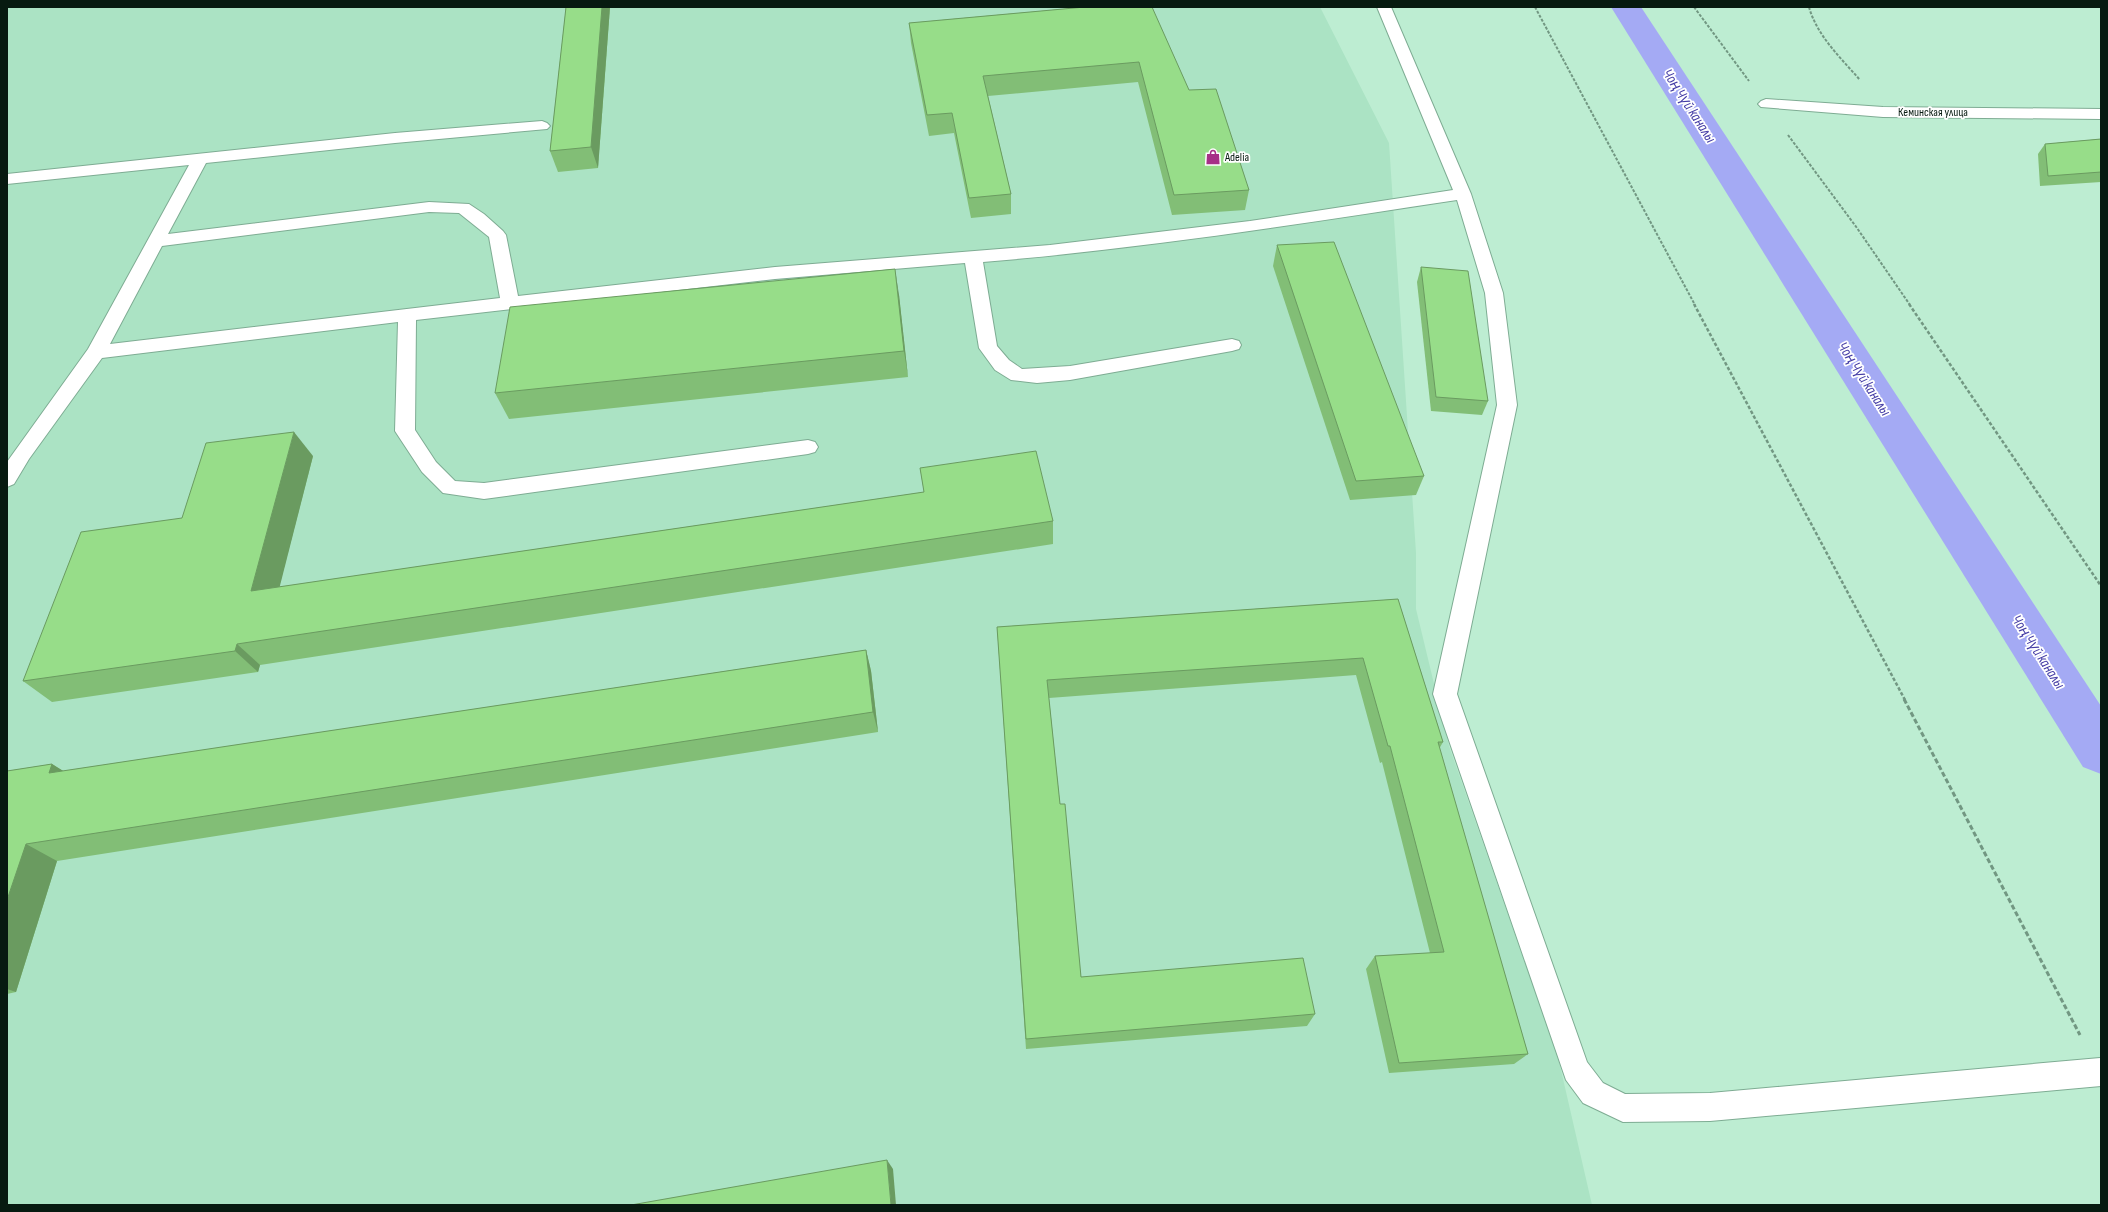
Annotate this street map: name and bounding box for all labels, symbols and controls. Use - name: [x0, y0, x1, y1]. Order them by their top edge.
- water label: Чоң Чүй каналы: [1658, 65, 1720, 147]
- street label: Кеминская улица: [1898, 105, 1968, 120]
- shop icon: Adelia: [1204, 148, 1222, 166]
- place label: Adelia: [1224, 150, 1250, 165]
- water label: Чоң Чүй каналы: [1833, 338, 1895, 420]
- water label: Чоң Чүй каналы: [2007, 611, 2069, 693]

